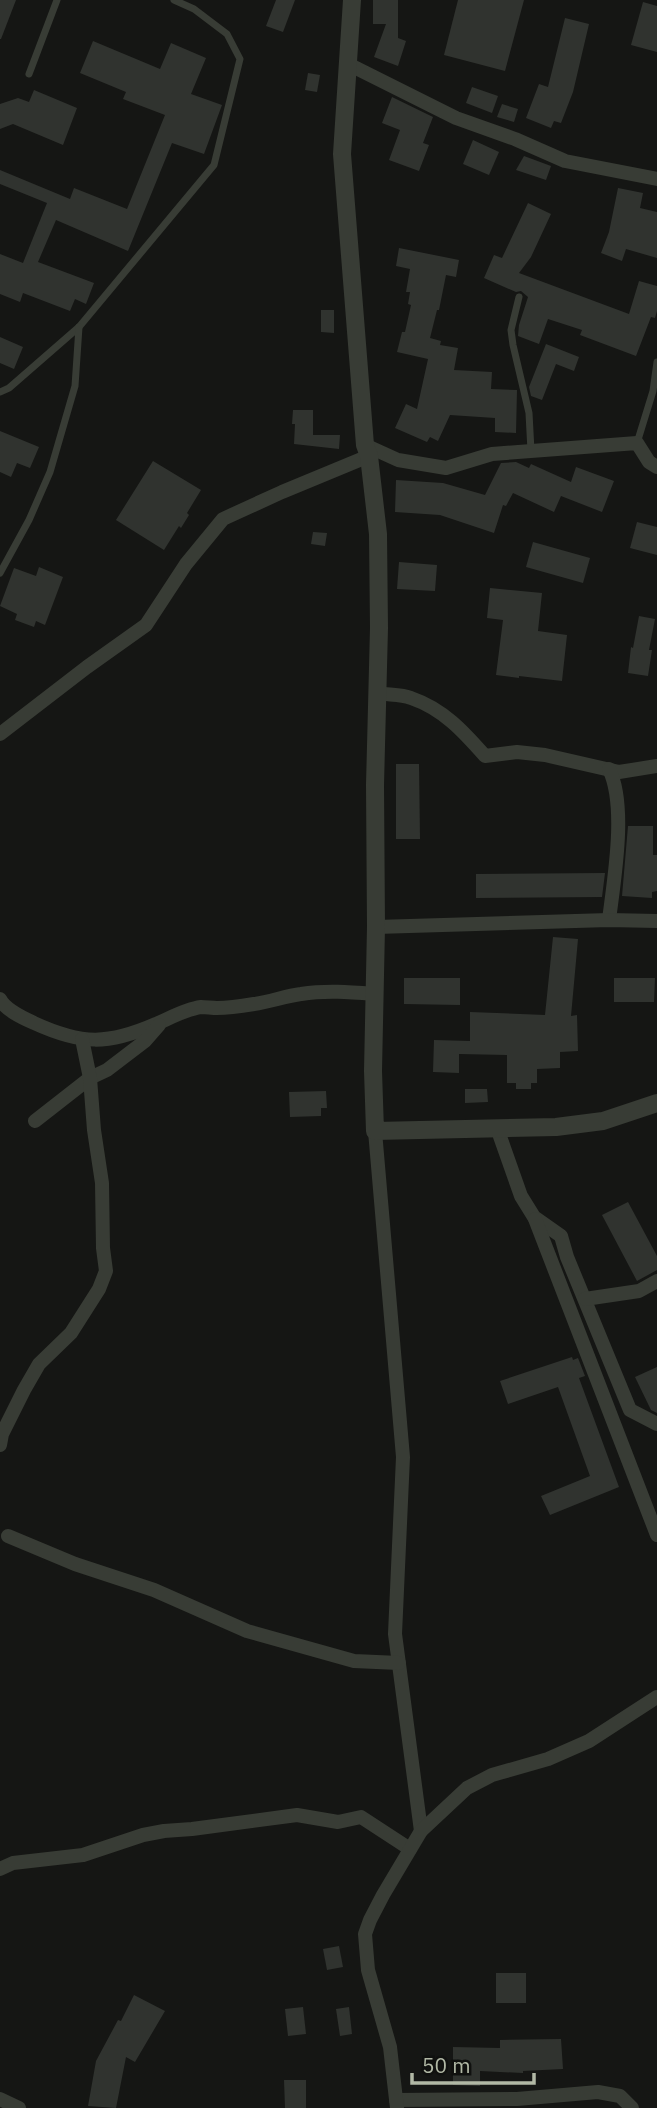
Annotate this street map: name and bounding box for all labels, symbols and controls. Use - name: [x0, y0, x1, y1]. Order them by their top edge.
- scale bar: [412, 2042, 534, 2086]
- text: 50 m: [422, 2051, 471, 2079]

